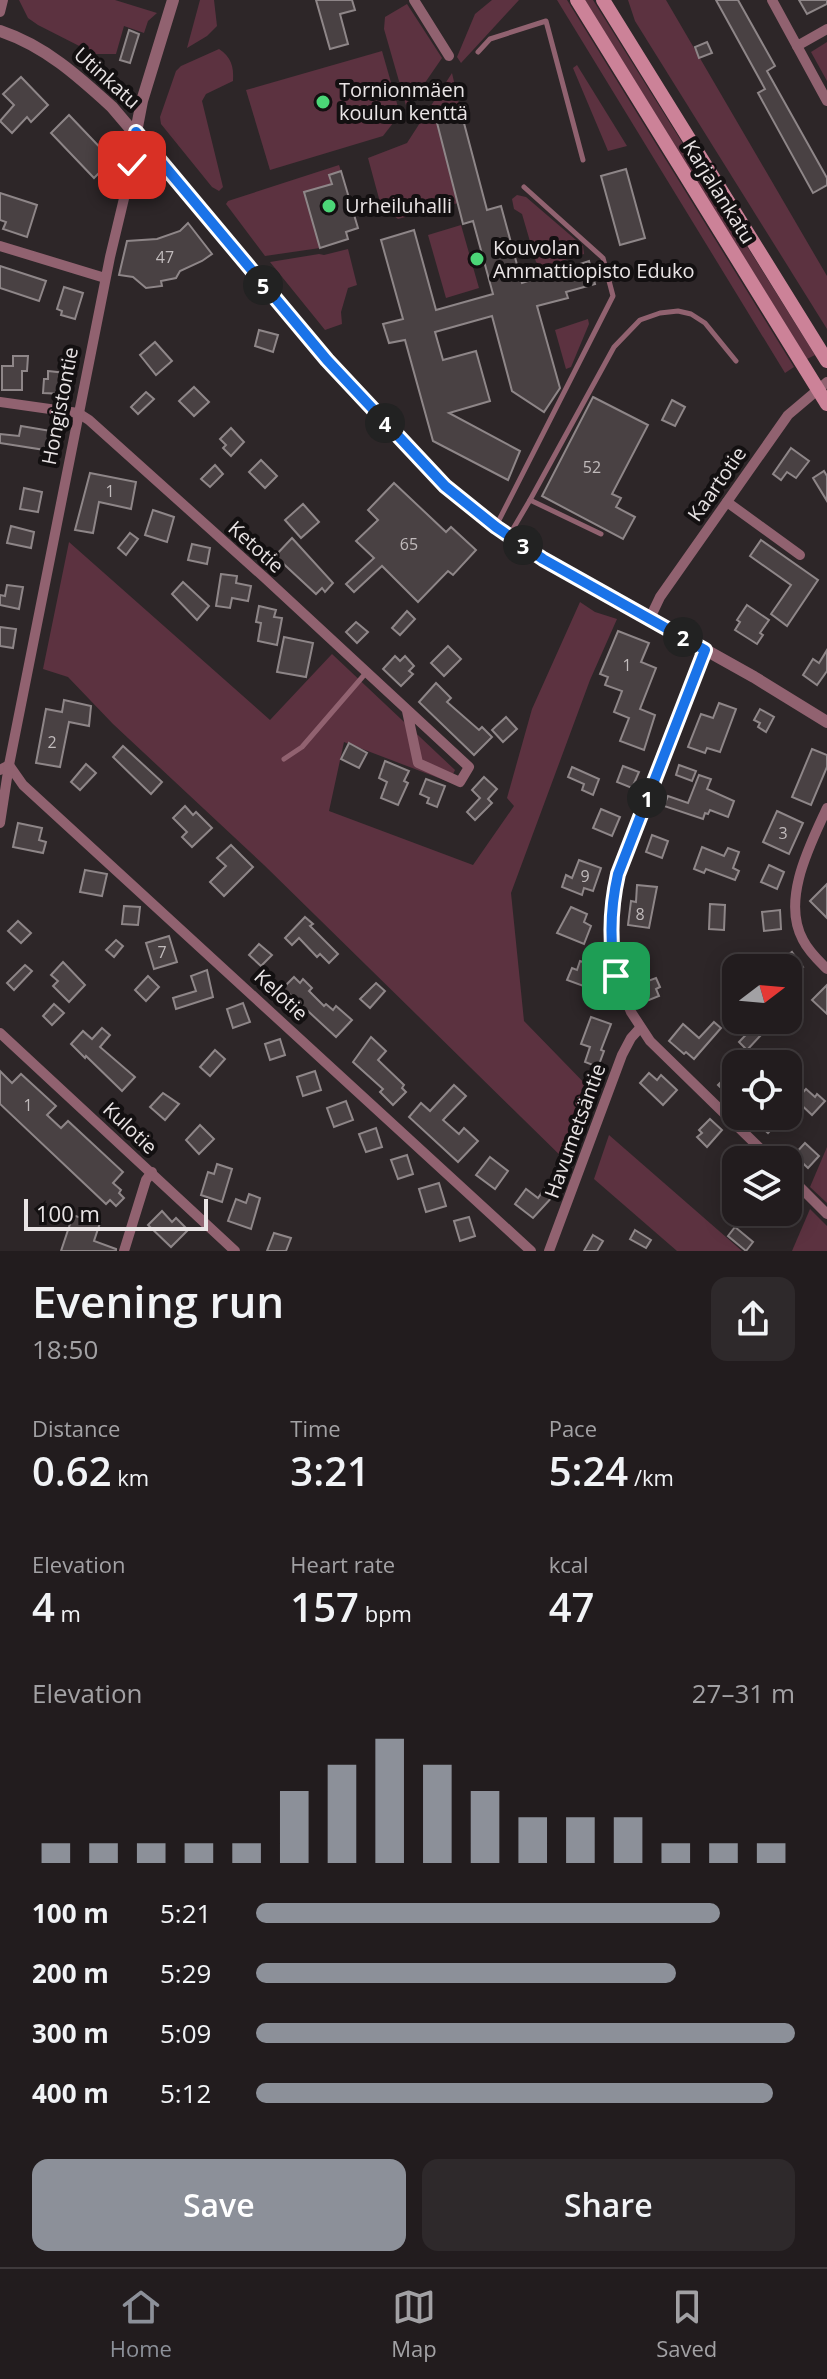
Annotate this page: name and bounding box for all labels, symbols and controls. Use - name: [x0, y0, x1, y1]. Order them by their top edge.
- street label: Utinkatu: [69, 41, 146, 114]
- place label: Tornionmäen koulun kenttä: [339, 76, 468, 126]
- marker: Tornionmäen koulun kenttä: [314, 93, 332, 111]
- pin: [98, 131, 166, 199]
- street label: Karjalankatu: [677, 135, 762, 249]
- icon: check: [110, 143, 154, 187]
- place label: Urheiluhalli: [345, 192, 452, 219]
- marker: Urheiluhalli: [320, 197, 338, 215]
- place label: Kouvolan Ammattiopisto Eduko: [493, 234, 694, 284]
- house number: 47: [156, 246, 174, 268]
- marker: Kouvolan Ammattiopisto Eduko: [468, 250, 486, 268]
- pin: 5: [243, 265, 283, 305]
- text: 5: [257, 270, 269, 300]
- street label: Hongistontie: [35, 345, 84, 467]
- pin: 4: [365, 403, 405, 443]
- text: 4: [379, 408, 391, 438]
- street label: Kaartotie: [681, 441, 752, 526]
- house number: 52: [583, 456, 601, 478]
- house number: 1: [105, 480, 115, 502]
- street label: Ketotie: [223, 514, 290, 579]
- pin: 3: [503, 525, 543, 565]
- text: 3: [517, 530, 529, 560]
- house number: 65: [400, 533, 418, 555]
- pin: 2: [663, 617, 703, 657]
- text: 2: [677, 622, 689, 652]
- house number: 1: [622, 654, 632, 676]
- house number: 2: [47, 731, 57, 753]
- pin: 1: [627, 778, 667, 818]
- text: 1: [641, 783, 653, 813]
- house number: 3: [778, 822, 788, 844]
- house number: 9: [580, 865, 590, 887]
- house number: 8: [635, 903, 645, 925]
- house number: 7: [157, 941, 167, 963]
- pin: [582, 942, 650, 1010]
- icon: arrive: [594, 954, 638, 998]
- north arrow: [722, 954, 802, 1034]
- map controls: [722, 954, 802, 1226]
- street label: Kelotie: [249, 963, 314, 1026]
- button: locate: [722, 1050, 802, 1130]
- street label: Havumetsäntie: [538, 1060, 611, 1202]
- house number: 1: [23, 1094, 33, 1116]
- street label: Kulotie: [97, 1096, 163, 1160]
- button: layers: [722, 1146, 802, 1226]
- scale bar: [24, 1195, 208, 1231]
- text: 100 m: [36, 1198, 100, 1228]
- text: Evening run: [32, 1271, 284, 1331]
- button: share: [711, 1277, 795, 1361]
- text: 18:50: [32, 1331, 98, 1367]
- text: Distance: [32, 1413, 120, 1443]
- text: Time: [290, 1413, 341, 1443]
- text: Pace: [549, 1413, 597, 1443]
- text: 0.62: [32, 1443, 112, 1498]
- text: 3:21: [290, 1443, 370, 1498]
- text: 5:24: [549, 1443, 628, 1498]
- text: km: [112, 1462, 149, 1492]
- text: /km: [628, 1462, 674, 1492]
- text: Elevation: [32, 1549, 125, 1579]
- text: Heart rate: [290, 1549, 395, 1579]
- text: kcal: [549, 1549, 589, 1579]
- text: 4: [32, 1579, 55, 1634]
- text: 157: [290, 1579, 359, 1634]
- text: 47: [549, 1579, 594, 1634]
- text: m: [55, 1598, 81, 1628]
- text: bpm: [359, 1598, 412, 1628]
- text: Elevation: [32, 1675, 142, 1711]
- text: 27–31 m: [692, 1675, 795, 1711]
- text: 100 m: [32, 1895, 109, 1931]
- text: 5:21: [160, 1895, 211, 1931]
- text: 200 m: [32, 1955, 109, 1991]
- text: 5:29: [160, 1955, 211, 1991]
- text: 300 m: [32, 2015, 109, 2051]
- text: 5:09: [160, 2015, 211, 2051]
- text: 400 m: [32, 2075, 109, 2111]
- text: 5:12: [160, 2075, 211, 2111]
- button: Save: [32, 2159, 406, 2251]
- button: Share: [422, 2159, 795, 2251]
- tab: Home: [110, 2285, 172, 2363]
- tab: Map: [391, 2285, 437, 2363]
- tab: Saved: [656, 2285, 717, 2363]

